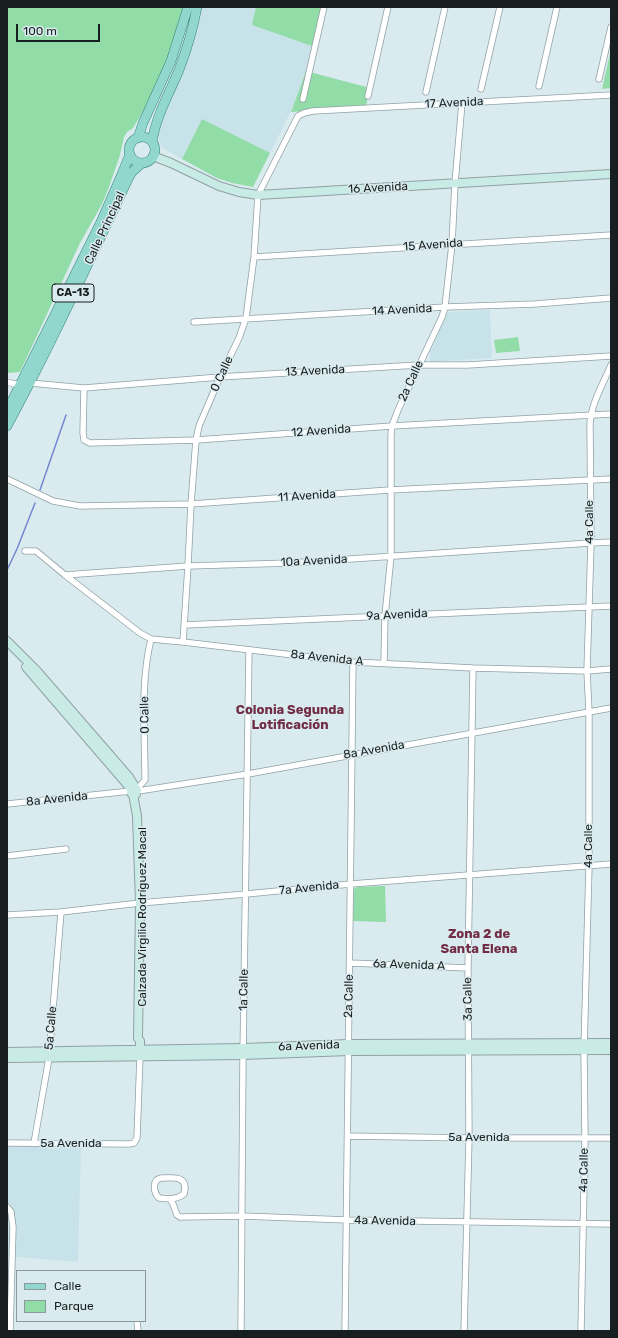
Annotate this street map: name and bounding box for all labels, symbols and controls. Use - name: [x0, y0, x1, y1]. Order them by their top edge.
- scale bar: [18, 16, 102, 42]
- text: 100 m: [23, 24, 57, 38]
- street label: 17 Avenida: [424, 94, 484, 112]
- street label: 16 Avenida: [348, 179, 408, 197]
- street label: Calle Principal: [82, 189, 128, 267]
- street label: 15 Avenida: [403, 236, 463, 254]
- road number: CA-13: [52, 284, 94, 302]
- street label: 14 Avenida: [372, 301, 432, 319]
- street label: 0 Calle: [208, 354, 236, 394]
- street label: 2a Calle: [395, 358, 427, 404]
- street label: 13 Avenida: [285, 362, 345, 380]
- street label: 12 Avenida: [291, 422, 351, 440]
- street label: 11 Avenida: [278, 487, 336, 505]
- street label: 4a Calle: [583, 500, 597, 544]
- street label: 10a Avenida: [280, 552, 348, 570]
- street label: 9a Avenida: [366, 606, 428, 624]
- street label: 8a Avenida A: [290, 647, 364, 669]
- street label: 0 Calle: [137, 696, 153, 734]
- district label: Colonia Segunda Lotificación: [236, 702, 344, 733]
- street label: 8a Avenida: [342, 738, 406, 762]
- street label: 8a Avenida: [25, 789, 89, 809]
- street label: 4a Calle: [582, 824, 596, 868]
- street label: Calzada Virgilio Rodríguez Macal: [136, 827, 150, 1007]
- street label: 7a Avenida: [278, 878, 340, 898]
- district label: Zona 2 de Santa Elena: [441, 926, 517, 957]
- street label: 6a Avenida A: [373, 957, 445, 973]
- street label: 1a Calle: [236, 969, 252, 1011]
- street label: 2a Calle: [341, 974, 357, 1018]
- street label: 3a Calle: [460, 977, 476, 1021]
- street label: 5a Calle: [42, 1006, 60, 1050]
- street label: 6a Avenida: [278, 1038, 340, 1054]
- street label: 5a Avenida: [448, 1131, 510, 1145]
- street label: 5a Avenida: [40, 1137, 102, 1151]
- street label: 4a Calle: [576, 1148, 592, 1192]
- street label: 4a Avenida: [354, 1213, 416, 1229]
- legend: [16, 1270, 146, 1322]
- text: Calle: [54, 1279, 81, 1293]
- text: Parque: [54, 1299, 94, 1313]

